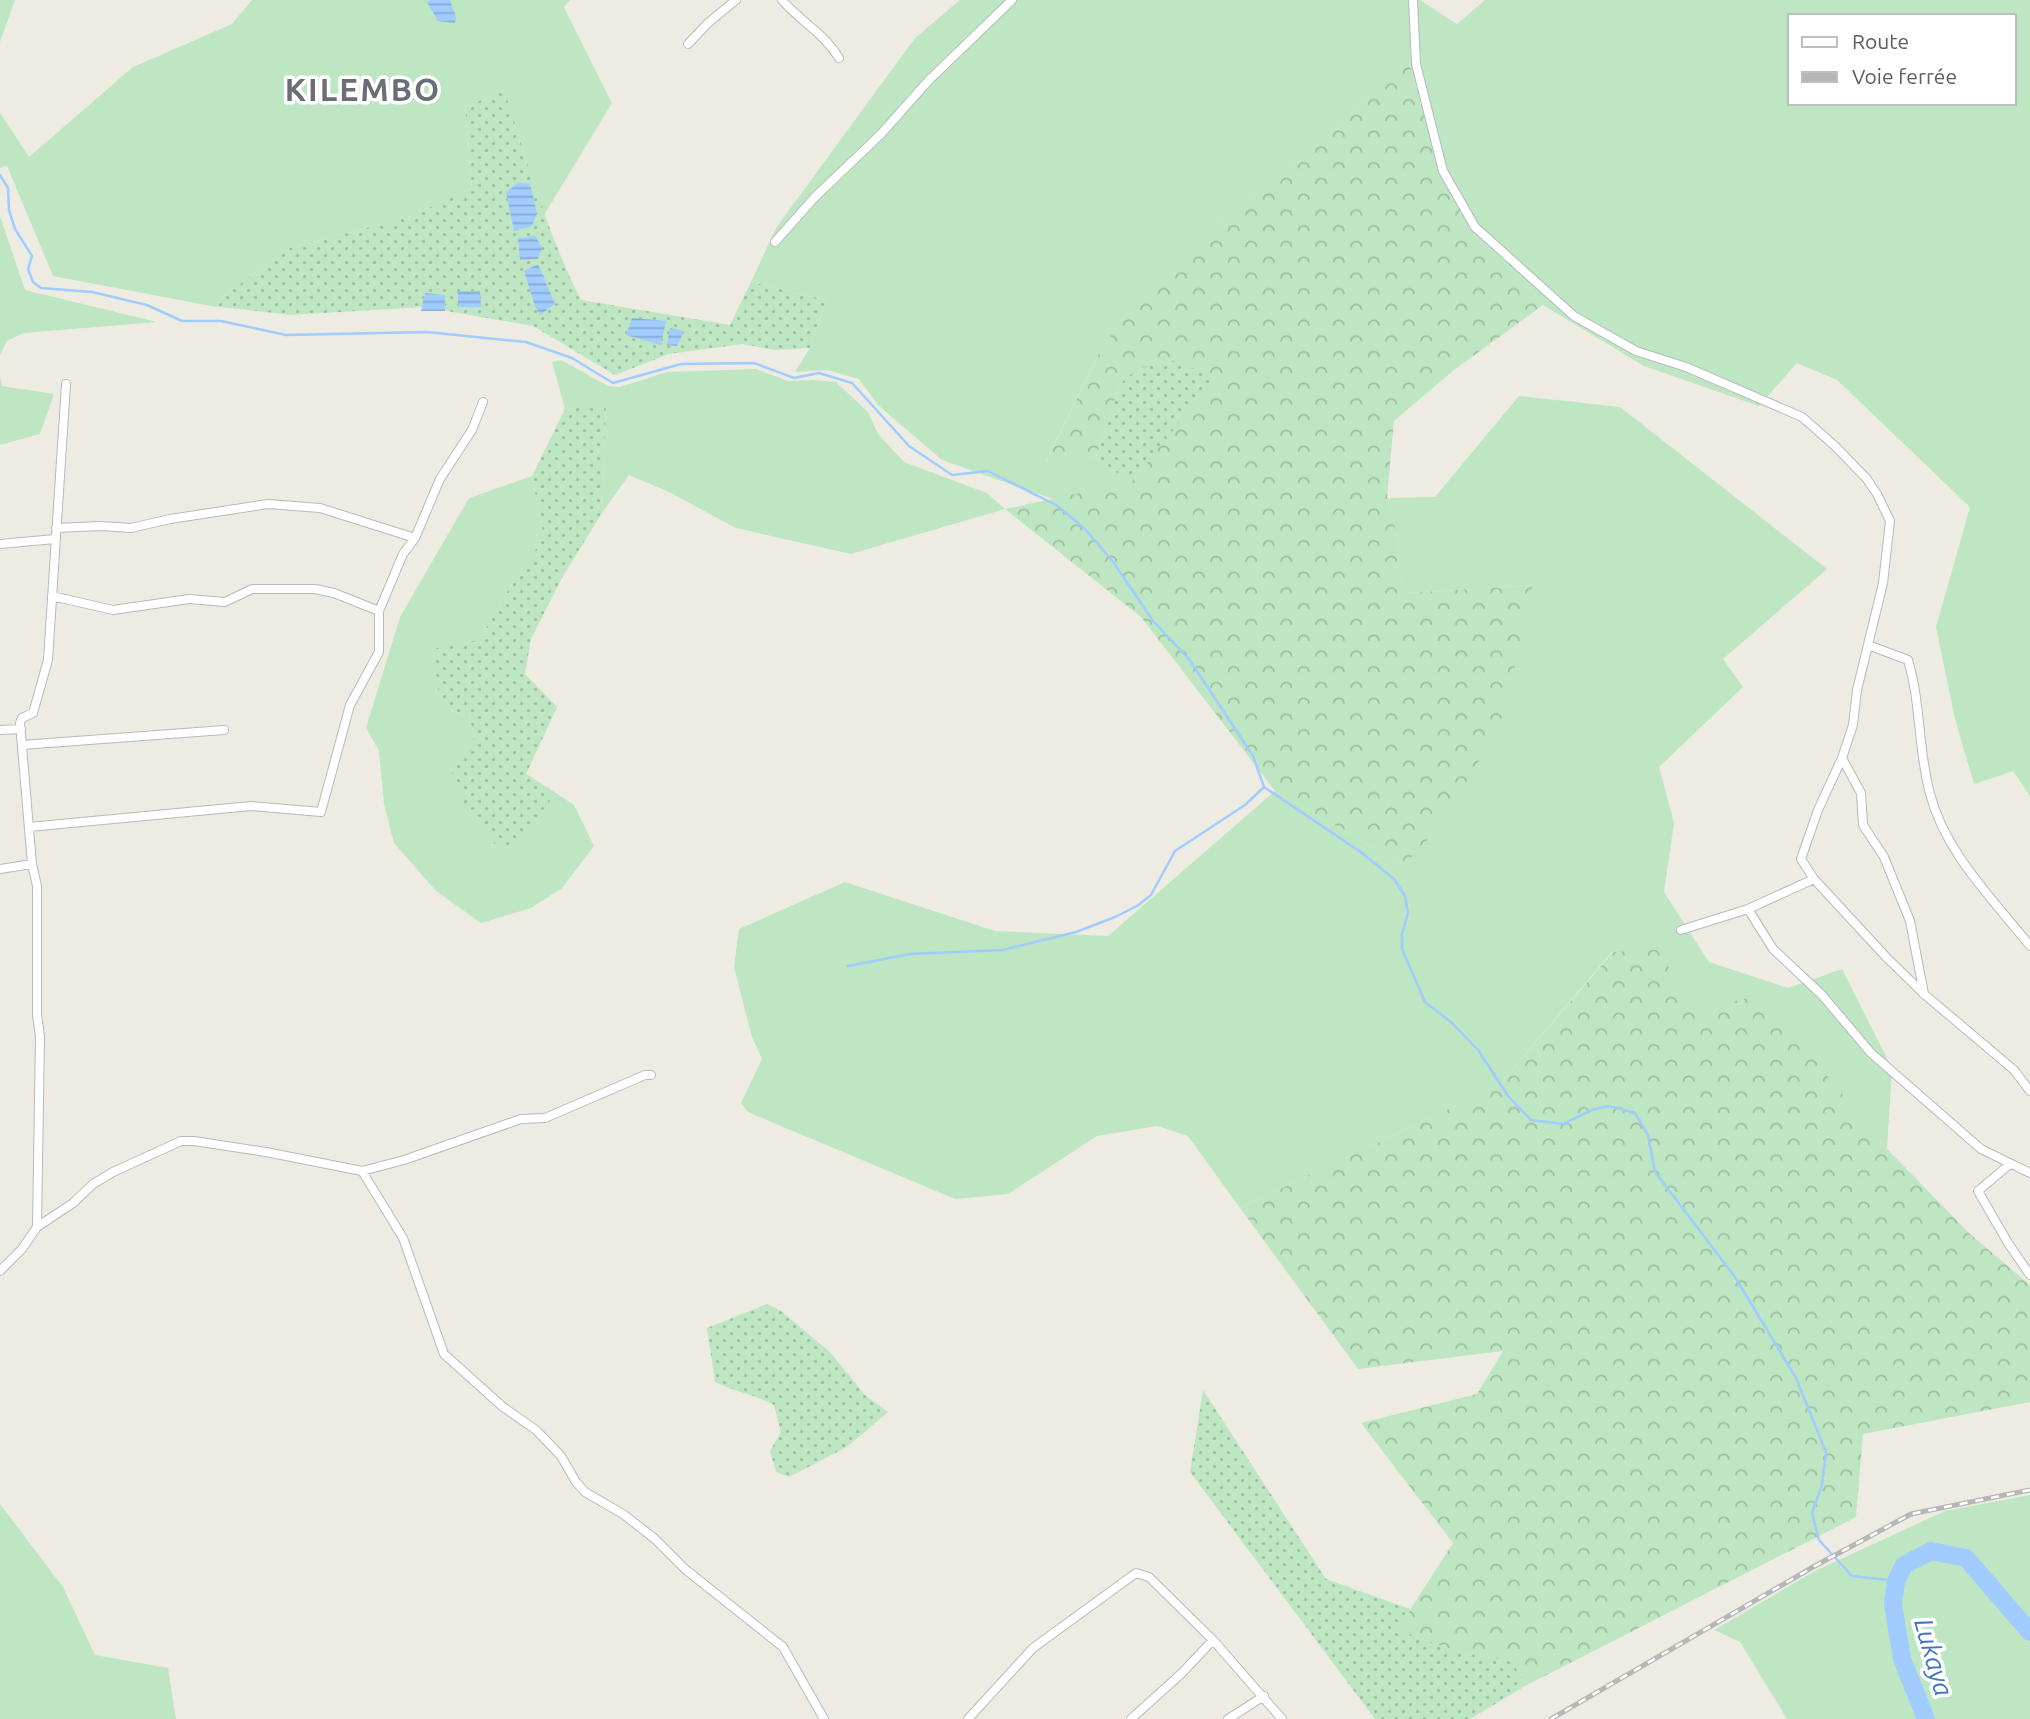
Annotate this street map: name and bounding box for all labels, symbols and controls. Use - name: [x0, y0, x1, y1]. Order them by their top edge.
- legend: [1788, 14, 2016, 105]
- text: Route: [1852, 29, 1909, 53]
- text: Voie ferrée: [1852, 64, 1957, 88]
- district label: KILEMBO: [285, 71, 441, 107]
- water label: Lukaya: [1909, 1615, 1959, 1699]

